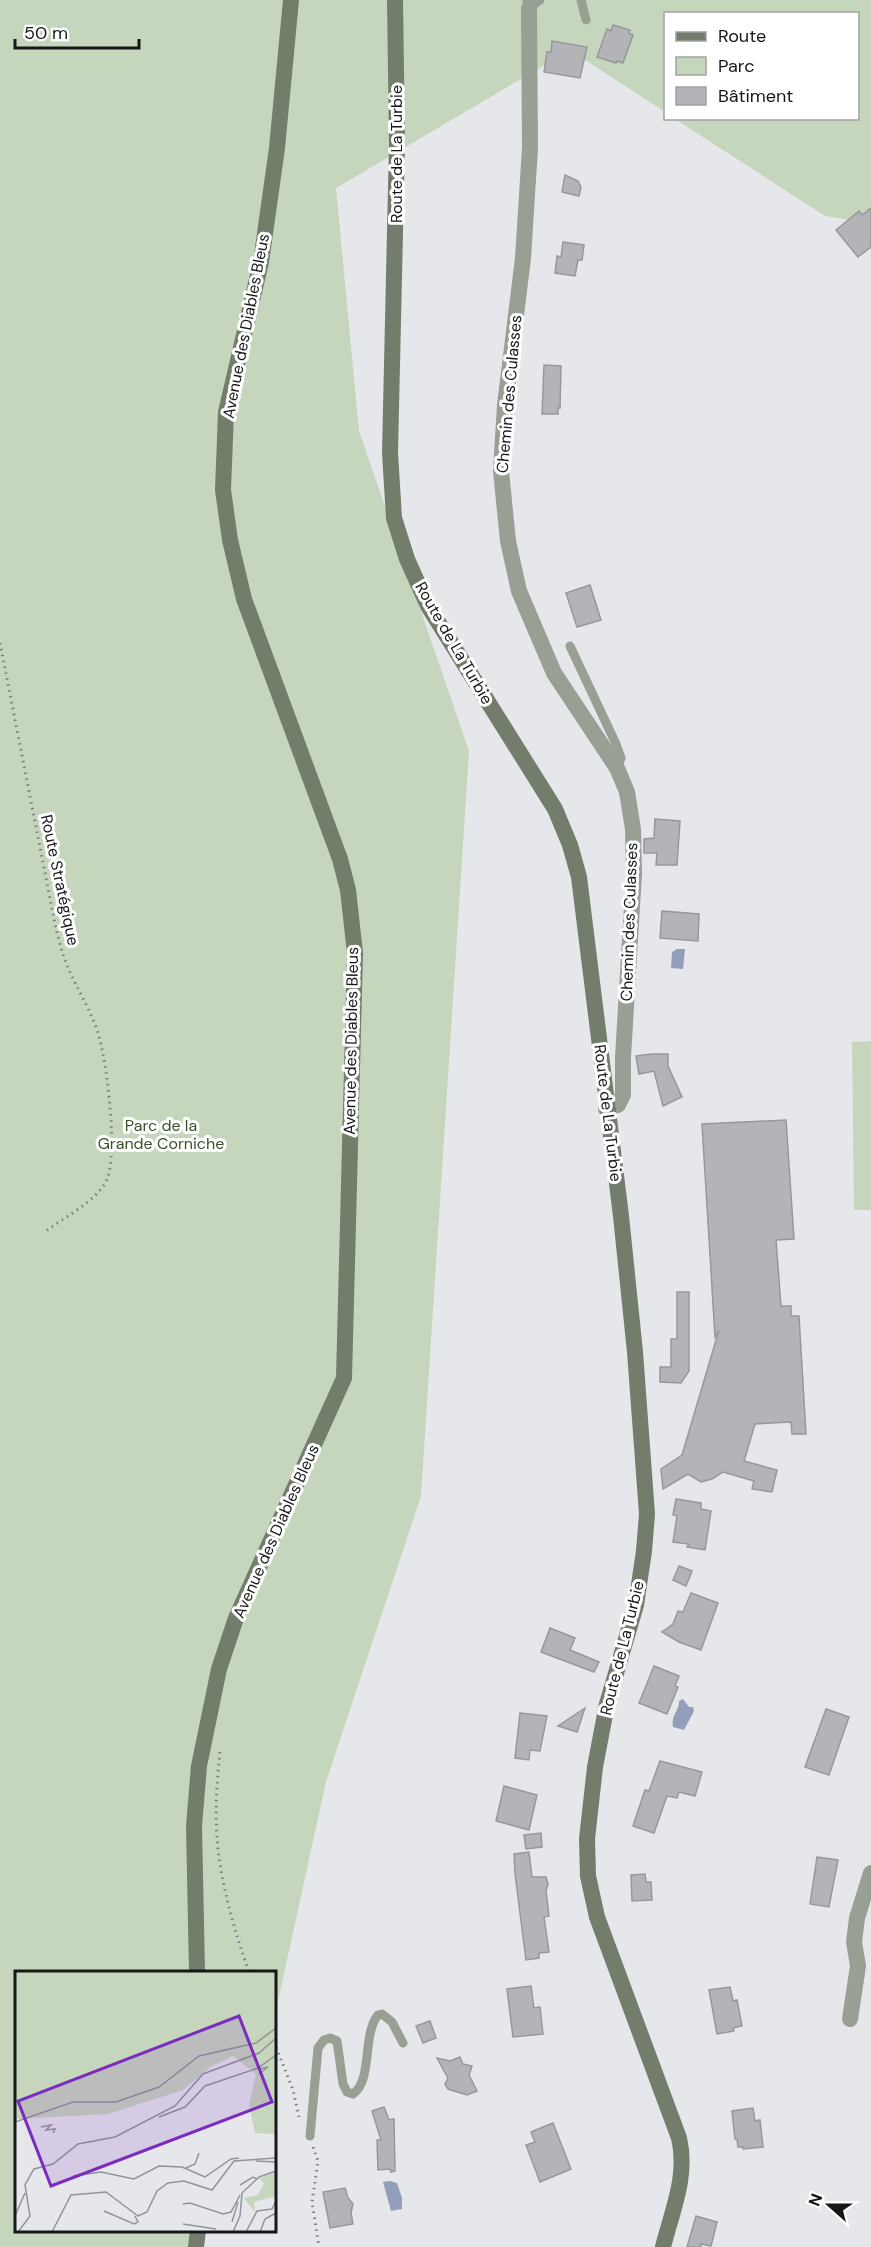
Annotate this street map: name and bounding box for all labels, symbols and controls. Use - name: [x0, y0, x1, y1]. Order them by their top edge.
- scale bar: [15, 12, 140, 50]
- legend: [664, 12, 859, 120]
- text: 50 m: [24, 21, 68, 45]
- text: Route: [718, 24, 766, 48]
- text: Parc: [718, 54, 754, 78]
- text: Bâtiment: [718, 84, 793, 108]
- street label: Route de La Turbie: [386, 85, 407, 223]
- street label: Avenue des Diables Bleus: [218, 232, 274, 420]
- street label: Chemin des Culasses: [492, 314, 526, 474]
- street label: Route de La Turbie: [410, 578, 498, 708]
- street label: Route Stratégique: [36, 813, 84, 947]
- street label: Chemin des Culasses: [616, 842, 642, 1002]
- street label: Avenue des Diables Bleus: [339, 947, 363, 1135]
- street label: Route de La Turbie: [589, 1043, 627, 1183]
- park label: Parc de la Grande Corniche: [98, 1115, 224, 1154]
- street label: Avenue des Diables Bleus: [228, 1441, 324, 1621]
- street label: Route de La Turbie: [595, 1578, 649, 1718]
- inset map: [15, 1971, 276, 2232]
- north arrow: [799, 2175, 859, 2235]
- text: N: [804, 2191, 827, 2209]

